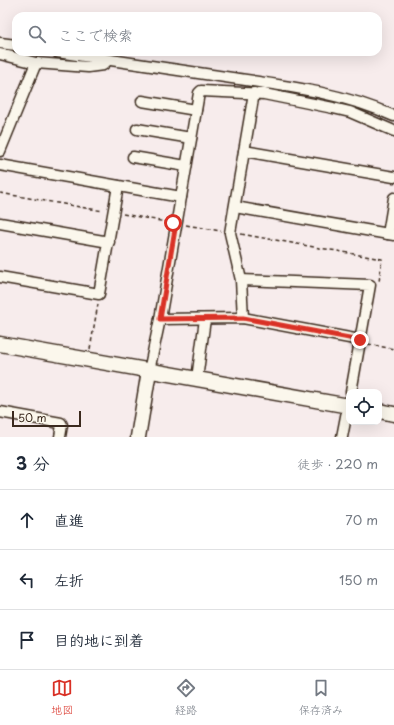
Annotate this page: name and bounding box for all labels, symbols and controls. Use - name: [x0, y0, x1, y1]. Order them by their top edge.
- search box: [12, 12, 382, 56]
- icon: search: [26, 23, 48, 45]
- text: ここで検索: [58, 23, 133, 46]
- route start: [164, 214, 182, 232]
- route end: [351, 331, 369, 349]
- map controls: [346, 389, 382, 425]
- button: locate: [346, 389, 382, 425]
- scale bar: [12, 409, 81, 428]
- text: 50 m: [18, 409, 47, 426]
- text: 3 分: [16, 450, 50, 476]
- text: 徒歩 · 220 m: [298, 454, 378, 473]
- text: 直進: [54, 508, 84, 531]
- icon: ahead: [16, 509, 38, 531]
- text: 70 m: [345, 510, 378, 529]
- text: 左折: [54, 568, 84, 591]
- icon: left: [16, 569, 38, 591]
- text: 150 m: [339, 570, 378, 589]
- text: 目的地に到着: [54, 628, 144, 651]
- icon: arrive: [16, 629, 38, 651]
- tab: 地図: [51, 677, 73, 718]
- tab: 経路: [175, 677, 197, 718]
- tab: 保存済み: [299, 677, 343, 718]

